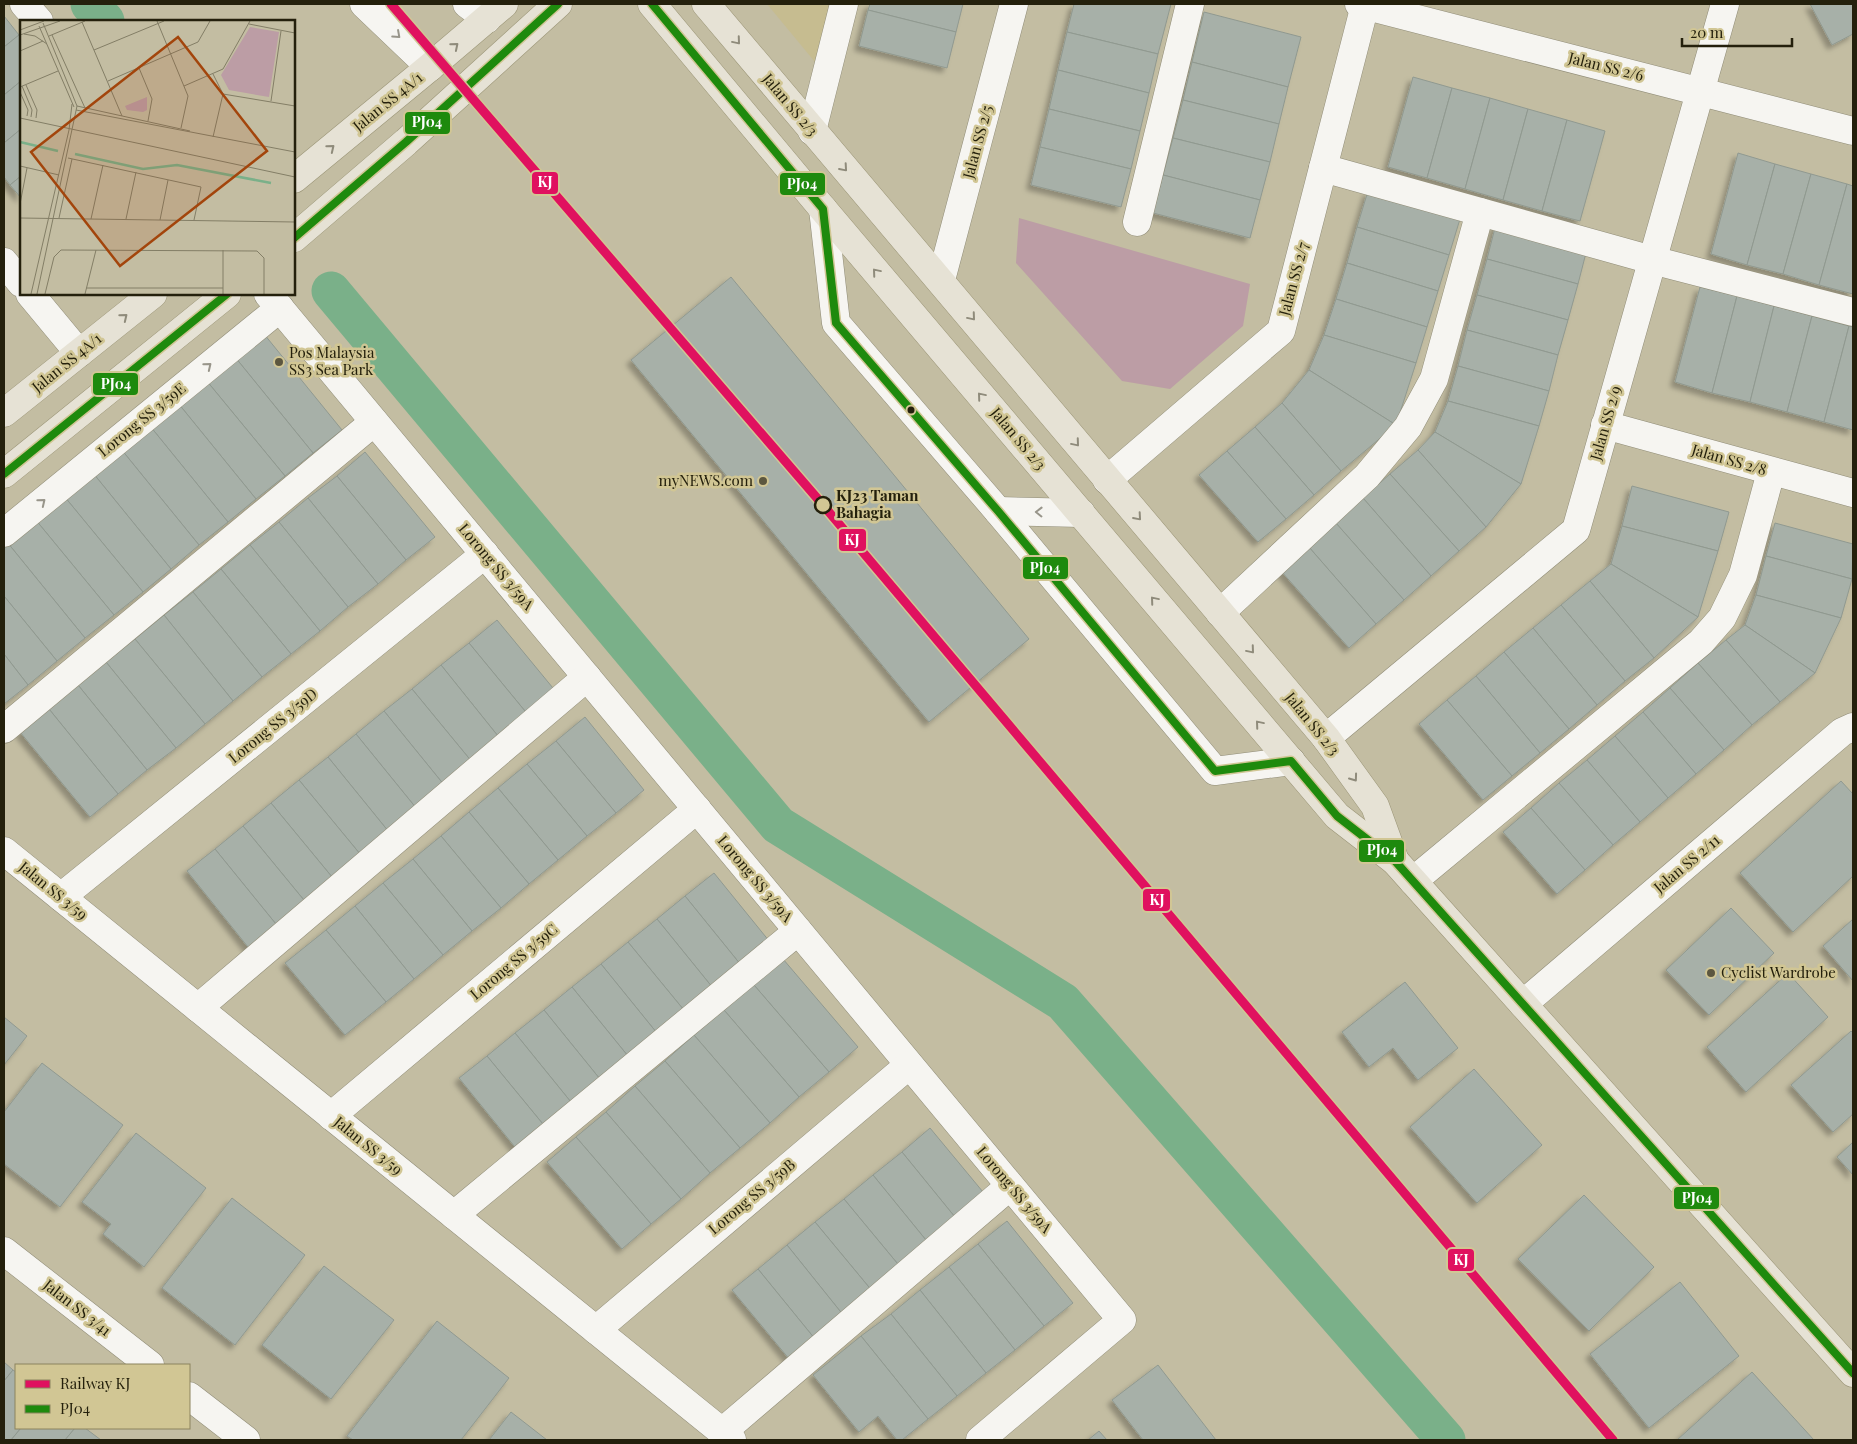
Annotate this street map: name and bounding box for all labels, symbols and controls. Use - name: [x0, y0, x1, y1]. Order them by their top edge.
- scale bar: [1682, 15, 1792, 47]
- inset map: [20, 20, 295, 295]
- text: 20 m: [1690, 22, 1724, 42]
- one-way arrow: [392, 29, 401, 38]
- one-way arrow: [732, 35, 740, 44]
- one-way arrow: [449, 43, 458, 52]
- street label: Jalan SS 2/6: [1566, 47, 1646, 85]
- street label: Jalan SS 4A/1: [348, 67, 427, 136]
- street label: Jalan SS 2/3: [758, 68, 823, 140]
- street label: Jalan SS 2/5: [957, 103, 996, 182]
- line badge: PJ04: [404, 111, 451, 135]
- text: PJ04: [412, 112, 442, 131]
- one-way arrow: [326, 144, 335, 153]
- one-way arrow: [838, 163, 847, 172]
- line badge: KJ: [531, 171, 559, 195]
- text: KJ: [537, 172, 553, 191]
- line badge: PJ04: [779, 172, 826, 196]
- text: PJ04: [787, 174, 817, 193]
- street label: Jalan SS 2/7: [1273, 240, 1312, 319]
- one-way arrow: [874, 269, 882, 278]
- one-way arrow: [966, 312, 975, 321]
- one-way arrow: [118, 314, 127, 323]
- street label: Jalan SS 4A/1: [27, 328, 106, 397]
- place label: Pos Malaysia SS3 Sea Park: [289, 342, 375, 379]
- marker: Pos Malaysia SS3 Sea Park: [273, 356, 285, 368]
- one-way arrow: [202, 364, 211, 372]
- line badge: PJ04: [92, 372, 139, 396]
- text: PJ04: [101, 374, 131, 393]
- street label: Lorong SS 3/59E: [93, 378, 189, 461]
- street label: Jalan SS 2/9: [1585, 383, 1625, 463]
- one-way arrow: [979, 393, 987, 402]
- street label: Jalan SS 2/3: [986, 402, 1051, 474]
- unlabelled marker: [906, 405, 916, 415]
- one-way arrow: [1070, 437, 1079, 446]
- street label: Jalan SS 2/8: [1689, 439, 1769, 479]
- place label: myNEWS.com: [658, 470, 754, 490]
- marker: myNEWS.com: [757, 475, 769, 487]
- place label: KJ23 Taman Bahagia: [836, 485, 919, 522]
- marker: KJ23 Taman Bahagia: [814, 496, 832, 514]
- one-way arrow: [36, 499, 45, 508]
- one-way arrow: [1035, 507, 1043, 517]
- one-way arrow: [1133, 512, 1142, 521]
- street label: Lorong SS 3/59A: [455, 519, 539, 614]
- line badge: KJ: [838, 528, 867, 552]
- text: KJ: [844, 530, 860, 549]
- line badge: PJ04: [1022, 556, 1069, 580]
- text: PJ04: [1030, 558, 1060, 577]
- one-way arrow: [1151, 596, 1160, 605]
- one-way arrow: [1245, 645, 1254, 654]
- street label: Lorong SS 3/59D: [224, 683, 321, 767]
- street label: Jalan SS 2/3: [1281, 687, 1344, 759]
- one-way arrow: [1256, 720, 1265, 729]
- one-way arrow: [1348, 772, 1357, 782]
- street label: Jalan SS 2/11: [1648, 829, 1724, 897]
- street label: Lorong SS 3/59A: [714, 831, 798, 926]
- line badge: PJ04: [1358, 839, 1405, 863]
- text: PJ04: [1367, 840, 1397, 859]
- street label: Jalan SS 3/59: [15, 856, 92, 924]
- line badge: KJ: [1142, 888, 1171, 912]
- text: KJ: [1149, 890, 1165, 909]
- street label: Lorong SS 3/59C: [465, 919, 561, 1004]
- place label: Cyclist Wardrobe: [1721, 962, 1836, 982]
- marker: Cyclist Wardrobe: [1705, 967, 1717, 979]
- street label: Jalan SS 3/59: [330, 1111, 407, 1179]
- street label: Lorong SS 3/59A: [973, 1142, 1057, 1237]
- street label: Lorong SS 3/59B: [704, 1154, 799, 1238]
- line badge: PJ04: [1673, 1186, 1720, 1210]
- text: PJ04: [1682, 1188, 1712, 1207]
- line badge: KJ: [1447, 1248, 1475, 1272]
- text: KJ: [1453, 1250, 1469, 1269]
- street label: Jalan SS 3/41: [39, 1274, 116, 1340]
- legend: [15, 1364, 190, 1429]
- text: Railway KJ: [60, 1373, 130, 1393]
- text: PJ04: [60, 1398, 90, 1418]

